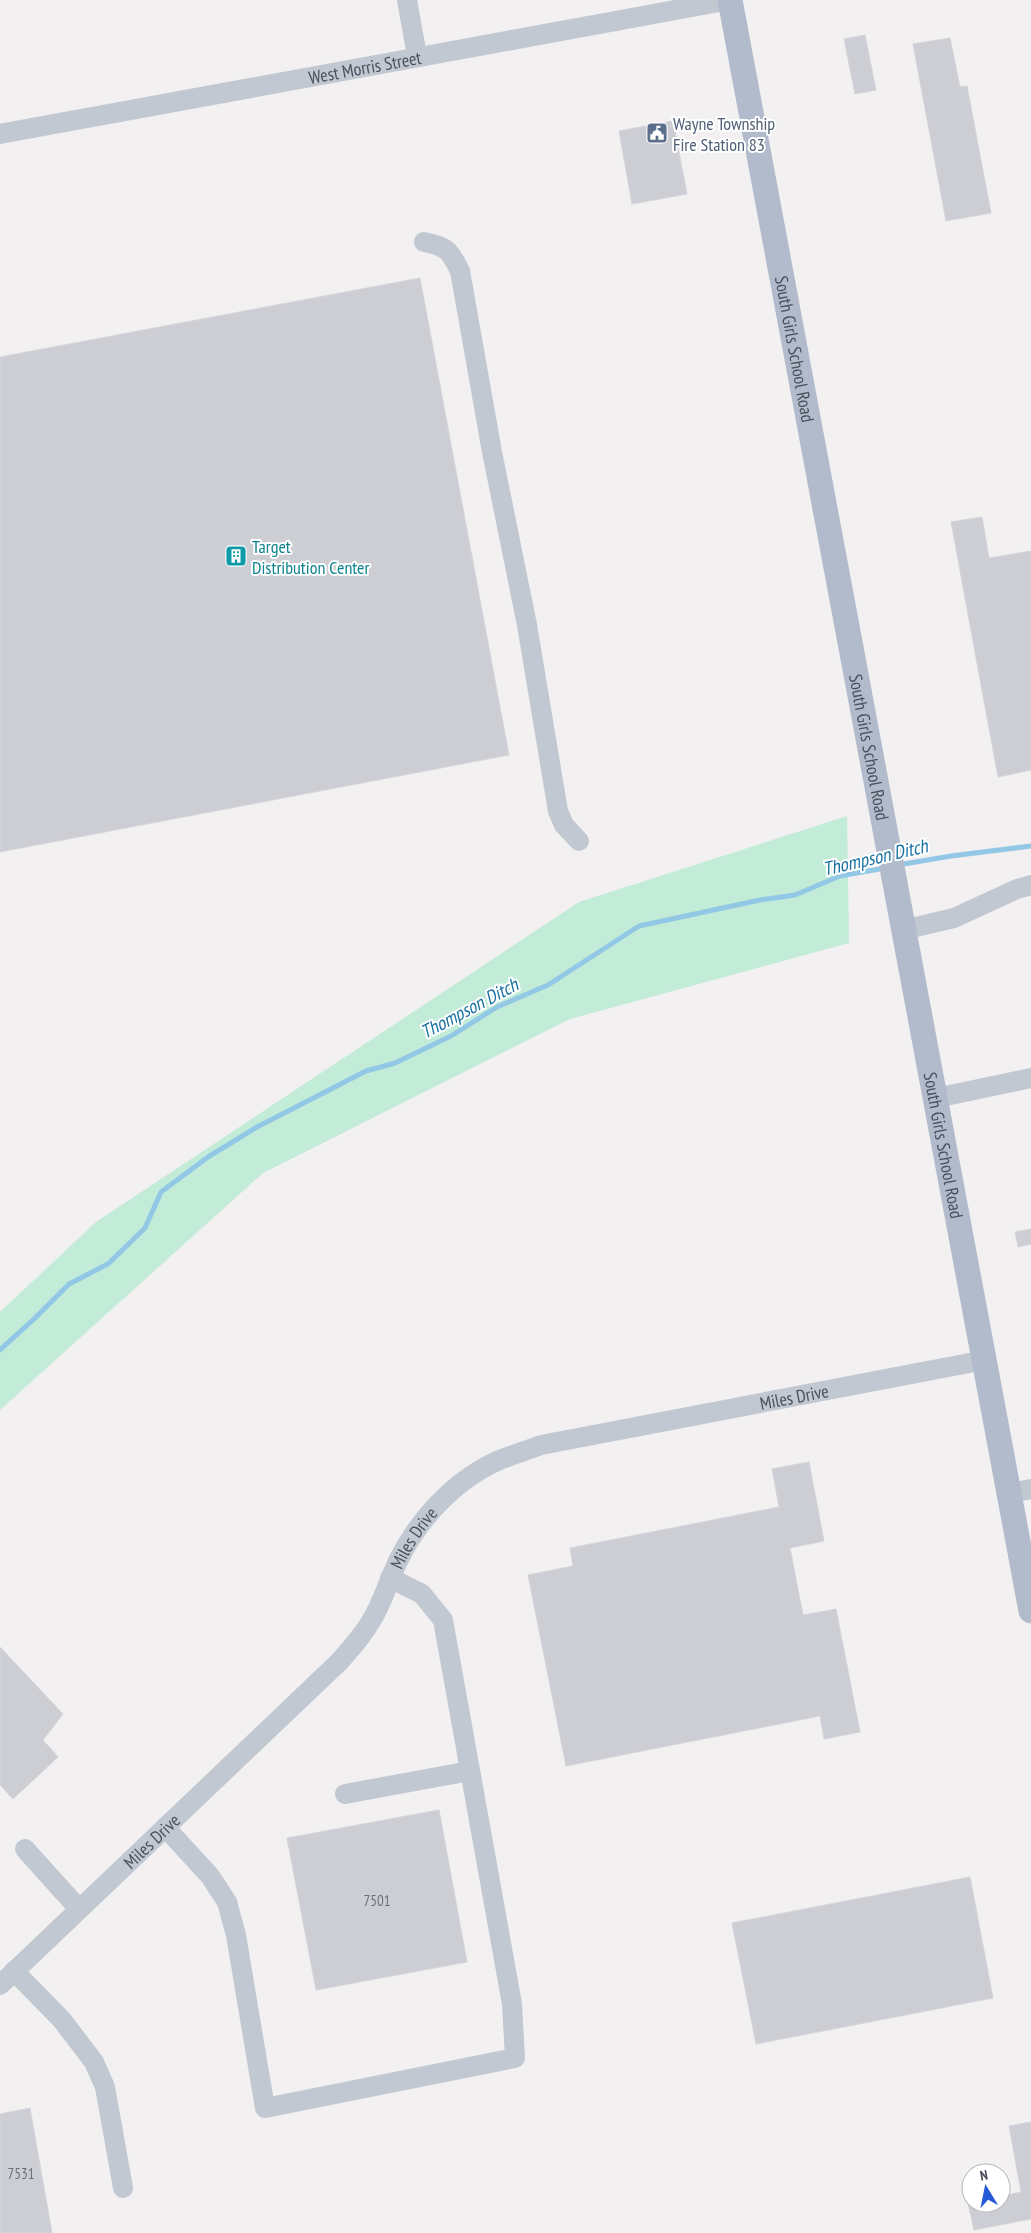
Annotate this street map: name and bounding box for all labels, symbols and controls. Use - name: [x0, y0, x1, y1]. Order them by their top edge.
- street label: West Morris Street: [307, 45, 423, 89]
- place label: Wayne Township Fire Station 83: [673, 112, 775, 156]
- public building icon: Wayne Township Fire Station 83: [645, 121, 669, 145]
- street label: South Girls School Road: [770, 274, 820, 424]
- place label: Target Distribution Center: [252, 535, 370, 579]
- building icon: Target Distribution Center: [224, 544, 248, 568]
- street label: South Girls School Road: [845, 672, 895, 822]
- water label: Thompson Ditch: [820, 833, 931, 881]
- water label: Thompson Ditch: [416, 972, 523, 1044]
- street label: South Girls School Road: [919, 1070, 969, 1220]
- street label: Miles Drive: [758, 1379, 830, 1414]
- street label: Miles Drive: [385, 1502, 442, 1572]
- street label: Miles Drive: [118, 1808, 184, 1873]
- house number: 7501: [363, 1891, 391, 1910]
- north arrow: [961, 2163, 1011, 2213]
- house number: 7531: [7, 2164, 35, 2183]
- text: N: [978, 2166, 989, 2185]

